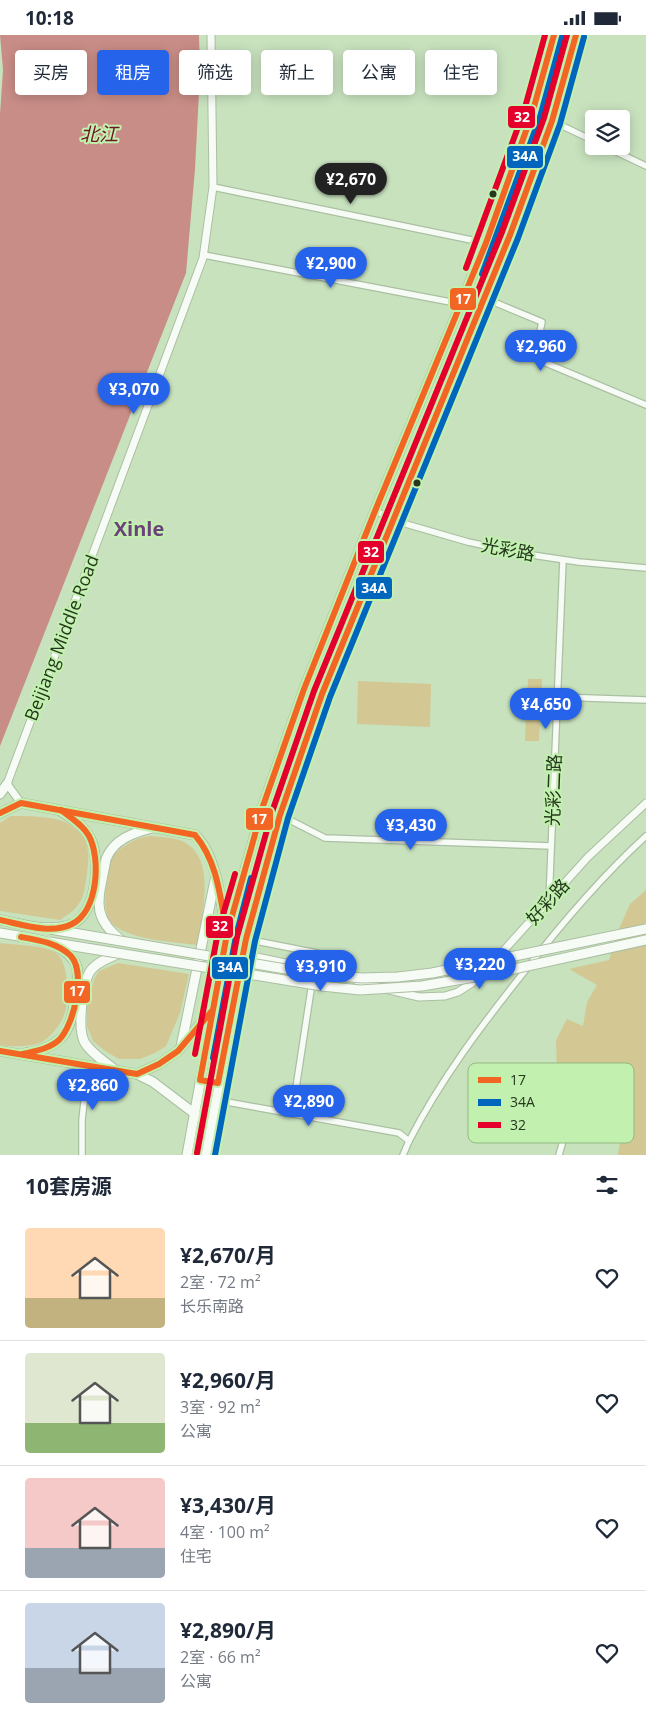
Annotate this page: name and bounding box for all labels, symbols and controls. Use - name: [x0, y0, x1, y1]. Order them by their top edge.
- text: 10:18: [25, 5, 74, 31]
- chip: 买房: [15, 50, 87, 95]
- chip: 租房: [97, 50, 169, 95]
- chip: 筛选: [179, 50, 251, 95]
- chip: 新上: [261, 50, 333, 95]
- chip: 公寓: [343, 50, 415, 95]
- chip: 住宅: [425, 50, 497, 95]
- line badge: 32: [507, 105, 536, 129]
- text: 32: [514, 107, 530, 126]
- map controls: [585, 110, 630, 155]
- button: layers: [585, 110, 630, 155]
- water label: 北江: [80, 121, 120, 147]
- line badge: 34A: [506, 145, 544, 169]
- text: 34A: [512, 146, 538, 165]
- pin: ¥2,670: [310, 163, 392, 205]
- text: ¥2,670: [326, 168, 376, 190]
- unlabelled marker: [488, 189, 498, 199]
- pin: ¥2,900: [290, 247, 372, 289]
- text: ¥2,900: [306, 252, 356, 274]
- line badge: 17: [449, 287, 477, 311]
- text: 17: [455, 289, 471, 308]
- pin: ¥2,960: [500, 329, 582, 372]
- text: ¥2,960: [516, 335, 566, 357]
- pin: ¥3,070: [93, 373, 175, 415]
- text: ¥3,070: [109, 378, 159, 400]
- unlabelled marker: [412, 478, 422, 488]
- district label: Xinle: [114, 515, 164, 542]
- street label: 光彩路: [479, 532, 537, 566]
- line badge: 32: [357, 540, 385, 564]
- text: 32: [363, 542, 379, 561]
- street label: Beijiang Middle Road: [18, 551, 104, 724]
- line badge: 34A: [355, 576, 393, 600]
- text: 34A: [361, 578, 387, 597]
- pin: ¥4,650: [505, 687, 587, 730]
- text: ¥4,650: [521, 693, 571, 715]
- street label: 光彩二路: [540, 754, 566, 826]
- line badge: 17: [245, 807, 274, 831]
- text: 17: [251, 809, 267, 828]
- pin: ¥3,430: [370, 809, 452, 851]
- text: ¥3,430: [386, 814, 436, 836]
- street label: 好彩路: [520, 873, 574, 929]
- line badge: 32: [205, 915, 234, 939]
- text: 32: [212, 916, 228, 935]
- pin: ¥3,220: [439, 947, 521, 990]
- pin: ¥3,910: [280, 949, 362, 992]
- text: ¥3,220: [455, 953, 505, 975]
- text: ¥3,910: [296, 955, 346, 977]
- line badge: 34A: [211, 956, 249, 980]
- text: 34A: [217, 957, 243, 976]
- line badge: 17: [63, 980, 91, 1004]
- text: 17: [69, 981, 85, 1000]
- legend: [468, 1063, 634, 1143]
- pin: ¥2,860: [52, 1069, 134, 1111]
- text: 17: [510, 1070, 526, 1089]
- text: ¥2,860: [68, 1074, 118, 1096]
- pin: ¥2,890: [268, 1085, 350, 1127]
- text: ¥2,890: [284, 1090, 334, 1112]
- text: 34A: [510, 1092, 535, 1111]
- text: 32: [510, 1115, 526, 1134]
- icon: filters: [593, 1171, 621, 1199]
- text: 10套房源: [25, 1172, 112, 1200]
- text: ¥2,670/月: [180, 1241, 276, 1269]
- icon: home: [65, 1248, 125, 1308]
- icon: heart: [593, 1264, 621, 1292]
- text: 2室 · 72 m²: [180, 1271, 261, 1293]
- text: 长乐南路: [180, 1295, 244, 1317]
- text: ¥2,960/月: [180, 1366, 276, 1394]
- icon: home: [65, 1373, 125, 1433]
- icon: heart: [593, 1389, 621, 1417]
- text: 3室 · 92 m²: [180, 1396, 261, 1418]
- text: 公寓: [180, 1420, 212, 1442]
- text: ¥3,430/月: [180, 1491, 276, 1519]
- icon: home: [65, 1498, 125, 1558]
- icon: heart: [593, 1514, 621, 1542]
- text: 4室 · 100 m²: [180, 1521, 270, 1543]
- text: 住宅: [180, 1545, 212, 1567]
- text: ¥2,890/月: [180, 1616, 276, 1644]
- icon: home: [65, 1623, 125, 1683]
- icon: heart: [593, 1639, 621, 1667]
- text: 2室 · 66 m²: [180, 1646, 261, 1668]
- text: 公寓: [180, 1670, 212, 1692]

